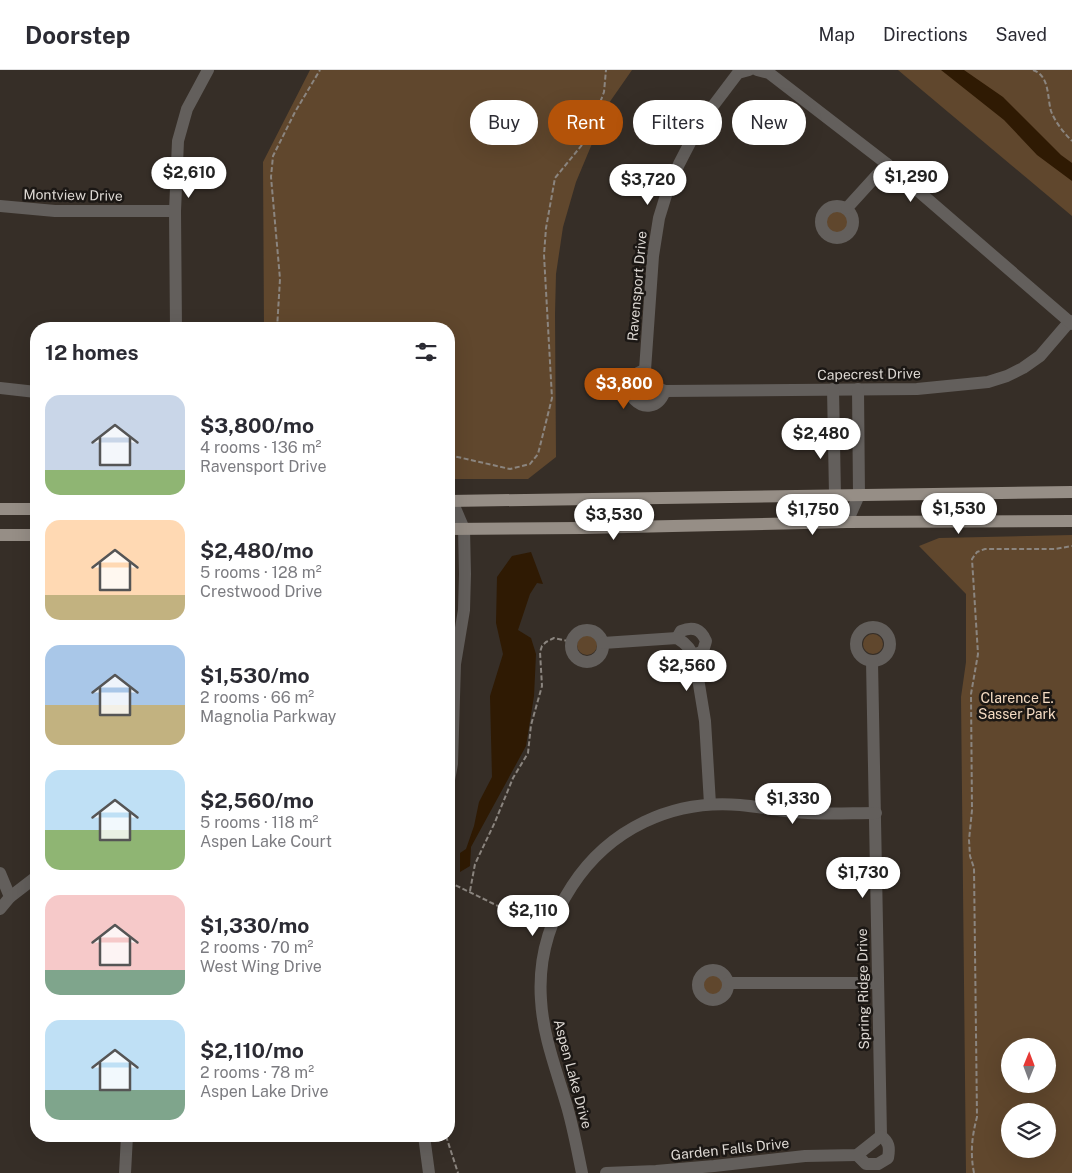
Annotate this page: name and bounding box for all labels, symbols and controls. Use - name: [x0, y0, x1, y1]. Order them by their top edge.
- text: Doorstep: [25, 21, 130, 49]
- text: Map: [818, 24, 855, 45]
- text: Directions: [883, 24, 968, 45]
- text: Saved: [996, 24, 1047, 45]
- chip: Buy: [470, 100, 538, 145]
- chip: Rent: [548, 100, 623, 145]
- chip: Filters: [633, 100, 722, 145]
- chip: New: [732, 100, 806, 145]
- pin: $2,610: [148, 156, 230, 199]
- pin: $1,290: [870, 160, 952, 203]
- text: $2,610: [162, 163, 216, 182]
- pin: $3,720: [607, 164, 689, 206]
- text: $1,290: [884, 167, 938, 186]
- text: $3,720: [620, 170, 676, 189]
- street label: Montview Drive: [23, 186, 123, 204]
- street label: Ravensport Drive: [624, 230, 650, 342]
- icon: filters: [412, 338, 440, 366]
- text: 12 homes: [45, 340, 139, 365]
- street label: Capecrest Drive: [817, 365, 921, 383]
- pin: $3,800: [583, 368, 665, 410]
- text: $3,800: [595, 374, 653, 393]
- text: $3,800/mo: [200, 413, 314, 438]
- icon: home: [85, 415, 145, 475]
- pin: $2,480: [780, 418, 862, 460]
- text: $2,480: [793, 424, 849, 443]
- text: 4 rooms · 136 m²: [200, 438, 321, 457]
- text: Ravensport Drive: [200, 457, 326, 476]
- pin: $1,530: [918, 492, 1000, 535]
- pin: $1,750: [772, 494, 854, 536]
- pin: $3,530: [573, 498, 655, 541]
- text: $1,530: [932, 499, 986, 518]
- text: $1,750: [787, 500, 839, 519]
- text: $3,530: [585, 505, 643, 524]
- text: $2,480/mo: [200, 538, 314, 563]
- icon: home: [85, 540, 145, 600]
- text: 5 rooms · 128 m²: [200, 563, 322, 582]
- text: Crestwood Drive: [200, 582, 322, 601]
- pin: $2,560: [646, 650, 728, 692]
- text: $2,560: [658, 656, 716, 675]
- text: $1,530/mo: [200, 663, 310, 688]
- icon: home: [85, 665, 145, 725]
- text: 2 rooms · 66 m²: [200, 688, 314, 707]
- park label: Clarence E. Sasser Park: [978, 690, 1056, 722]
- text: Magnolia Parkway: [200, 707, 336, 726]
- pin: $1,330: [752, 782, 834, 825]
- text: $2,560/mo: [200, 788, 314, 813]
- text: $1,330: [766, 789, 820, 808]
- icon: home: [85, 790, 145, 850]
- text: 5 rooms · 118 m²: [200, 813, 319, 832]
- text: Aspen Lake Court: [200, 832, 332, 851]
- pin: $1,730: [822, 856, 904, 899]
- text: $1,730: [837, 863, 889, 882]
- pin: $2,110: [492, 894, 574, 937]
- text: $2,110: [508, 901, 558, 920]
- text: $1,330/mo: [200, 913, 309, 938]
- icon: home: [85, 915, 145, 975]
- street label: Spring Ridge Drive: [854, 928, 872, 1050]
- text: 2 rooms · 70 m²: [200, 938, 313, 957]
- text: West Wing Drive: [200, 957, 322, 976]
- street label: Aspen Lake Drive: [551, 1018, 595, 1130]
- text: $2,110/mo: [200, 1038, 304, 1063]
- north arrow: [1001, 1038, 1056, 1092]
- map controls: [1001, 1038, 1056, 1158]
- icon: home: [85, 1040, 145, 1100]
- text: 2 rooms · 78 m²: [200, 1063, 314, 1082]
- text: Aspen Lake Drive: [200, 1082, 329, 1101]
- button: layers: [1001, 1103, 1056, 1158]
- street label: Garden Falls Drive: [670, 1135, 790, 1163]

